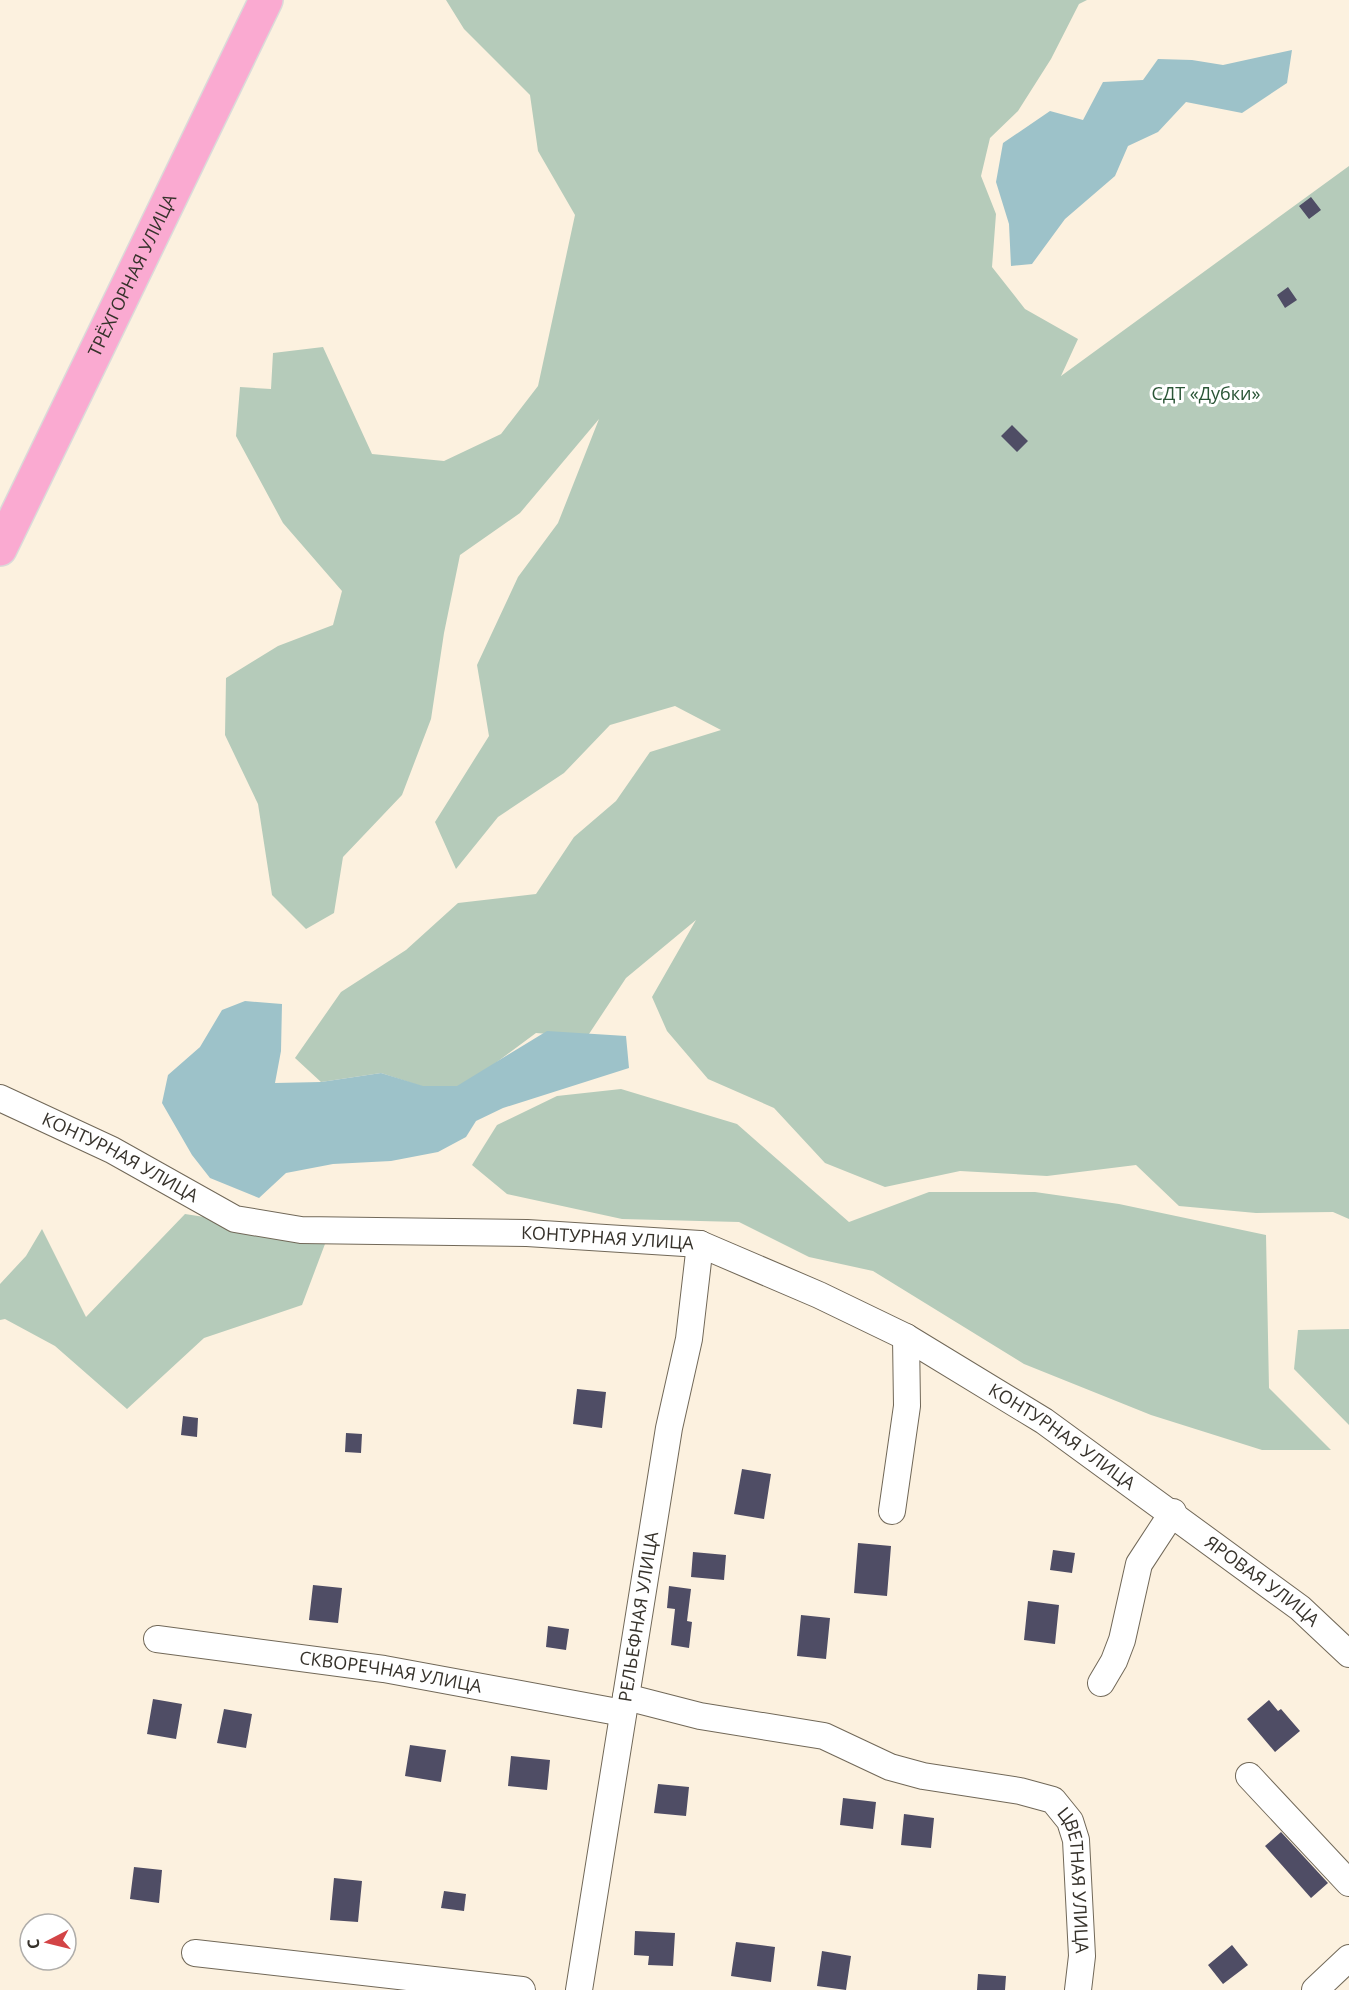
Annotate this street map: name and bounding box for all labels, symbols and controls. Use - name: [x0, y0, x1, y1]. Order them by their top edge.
- street label: ТРЁХГОРНАЯ УЛИЦА: [82, 189, 182, 360]
- park label: СДТ «Дубки»: [1152, 381, 1261, 405]
- street label: КОНТУРНАЯ УЛИЦА: [38, 1106, 204, 1207]
- street label: КОНТУРНАЯ УЛИЦА: [521, 1220, 695, 1255]
- street label: КОНТУРНАЯ УЛИЦА: [985, 1377, 1141, 1495]
- street label: РЕЛЬЕФНАЯ УЛИЦА: [612, 1529, 663, 1703]
- street label: ЯРОВАЯ УЛИЦА: [1200, 1530, 1326, 1632]
- street label: СКВОРЕЧНАЯ УЛИЦА: [298, 1645, 484, 1698]
- street label: ЦВЕТНАЯ УЛИЦА: [1052, 1802, 1095, 1954]
- north arrow: [18, 1912, 78, 1972]
- text: С: [22, 1937, 45, 1950]

